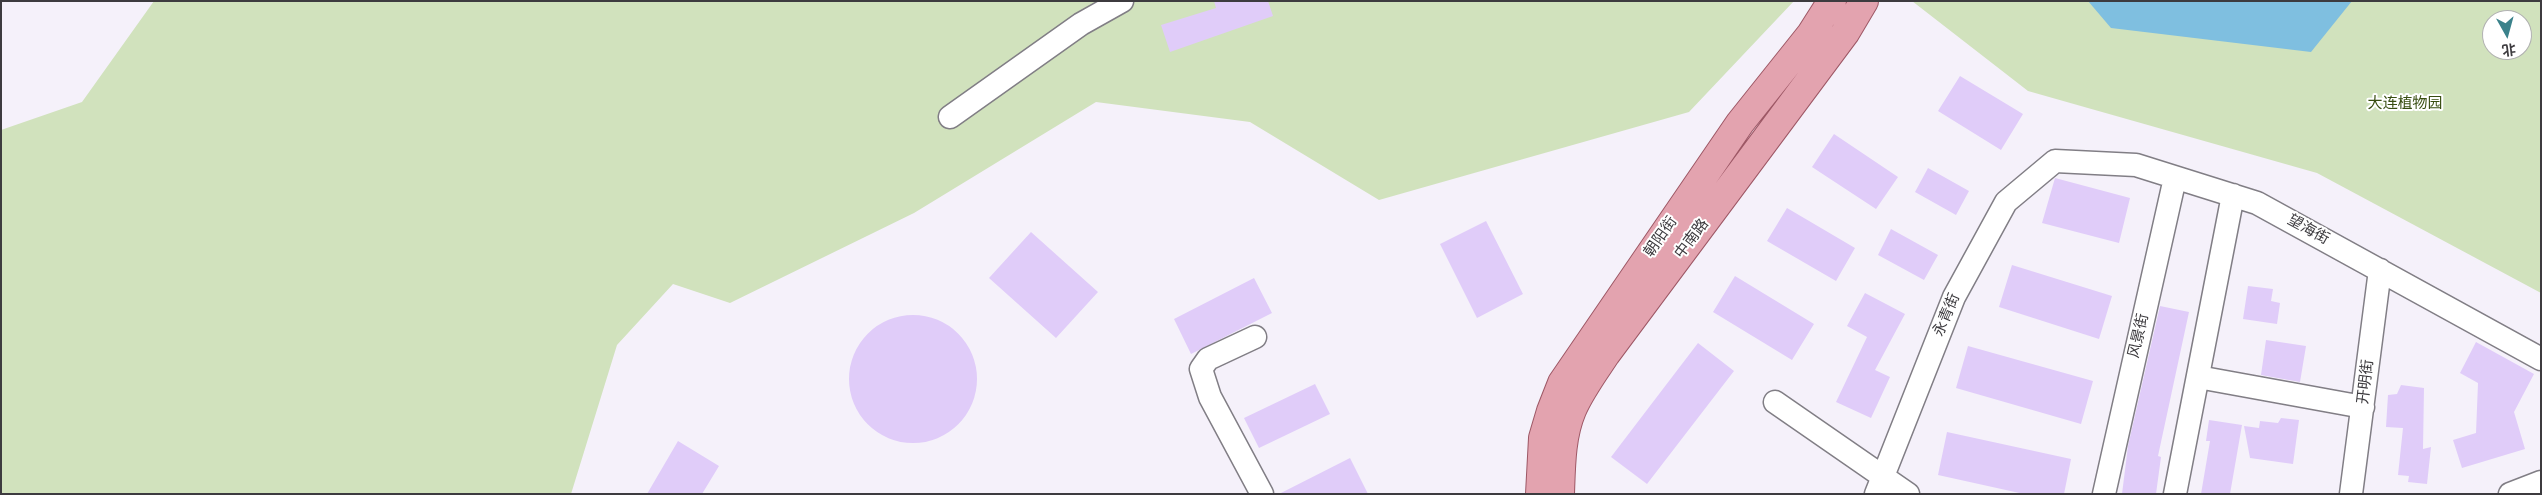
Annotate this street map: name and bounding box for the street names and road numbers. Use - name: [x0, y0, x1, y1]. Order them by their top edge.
- street label: 望海街: [2284, 211, 2332, 249]
- street label: 朝阳街: [1641, 213, 1681, 261]
- street label: 中南路: [1671, 216, 1713, 262]
- street label: 永青街: [1930, 291, 1964, 339]
- street label: 风景街: [2125, 312, 2153, 360]
- street label: 开明街: [2354, 359, 2378, 405]

